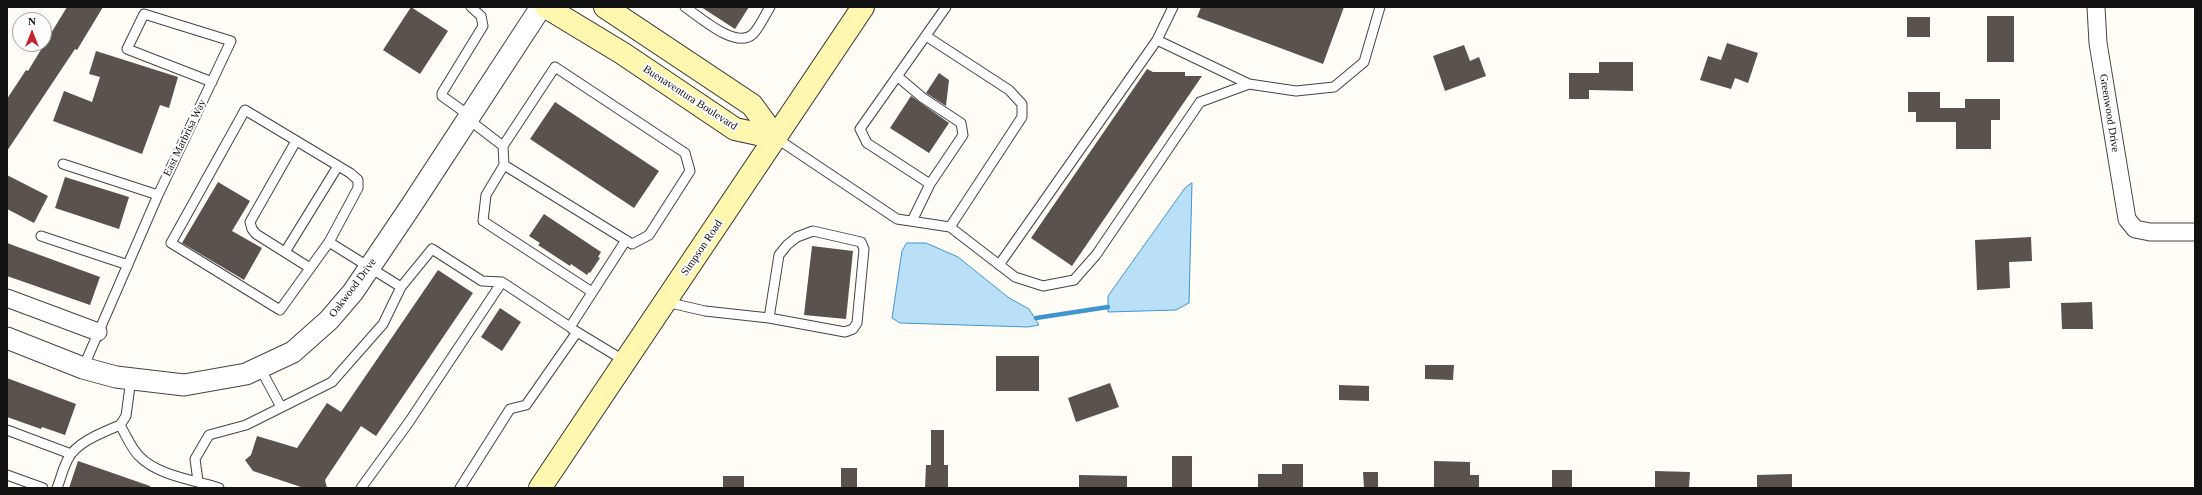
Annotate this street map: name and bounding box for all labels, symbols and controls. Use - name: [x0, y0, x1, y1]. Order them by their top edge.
- north arrow: [12, 12, 52, 52]
- text: N: [28, 15, 36, 27]
- street label: Buenaventura Boulevard: [640, 63, 740, 133]
- street label: Greenwood Drive: [2096, 73, 2122, 153]
- street label: East Marbrisa Way: [161, 97, 209, 179]
- street label: Simpson Road: [678, 218, 726, 278]
- street label: Oakwood Drive: [326, 256, 380, 320]

